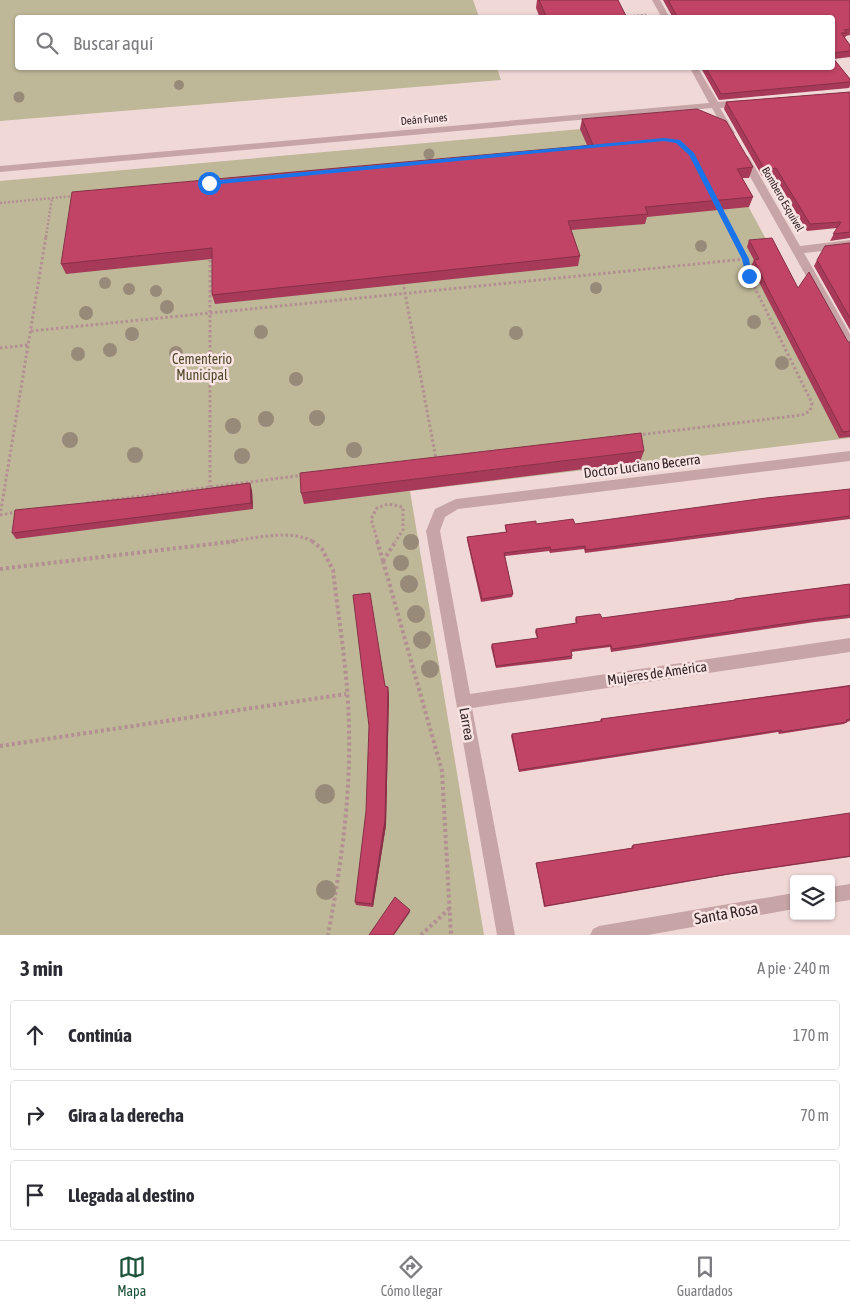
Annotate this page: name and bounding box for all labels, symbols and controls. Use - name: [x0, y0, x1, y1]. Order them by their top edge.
- search box: [15, 15, 835, 70]
- icon: search: [33, 29, 61, 57]
- text: Buscar aquí: [73, 32, 153, 54]
- street label: Deán Funes: [400, 111, 448, 127]
- street label: Bombero Esquivel: [760, 165, 806, 233]
- route start: [198, 172, 221, 195]
- route end: [738, 265, 761, 288]
- park label: Cementerio Municipal: [172, 351, 232, 383]
- street label: Doctor Luciano Becerra: [583, 451, 701, 481]
- street label: Mujeres de América: [606, 658, 708, 688]
- street label: Larrea: [456, 706, 478, 742]
- map controls: [790, 875, 835, 920]
- button: layers: [790, 875, 835, 920]
- street label: Santa Rosa: [693, 899, 759, 927]
- text: 3 min: [20, 956, 63, 980]
- text: A pie · 240 m: [757, 959, 830, 977]
- icon: ahead: [21, 1021, 49, 1049]
- text: Continúa: [68, 1024, 132, 1046]
- text: 170 m: [793, 1026, 829, 1044]
- icon: right: [21, 1101, 49, 1129]
- text: Gira a la derecha: [68, 1104, 184, 1126]
- text: 70 m: [800, 1106, 829, 1124]
- icon: arrive: [21, 1181, 49, 1209]
- text: Llegada al destino: [68, 1184, 195, 1206]
- tab: Mapa: [117, 1253, 146, 1299]
- tab: Cómo llegar: [381, 1253, 442, 1299]
- tab: Guardados: [677, 1253, 733, 1299]

